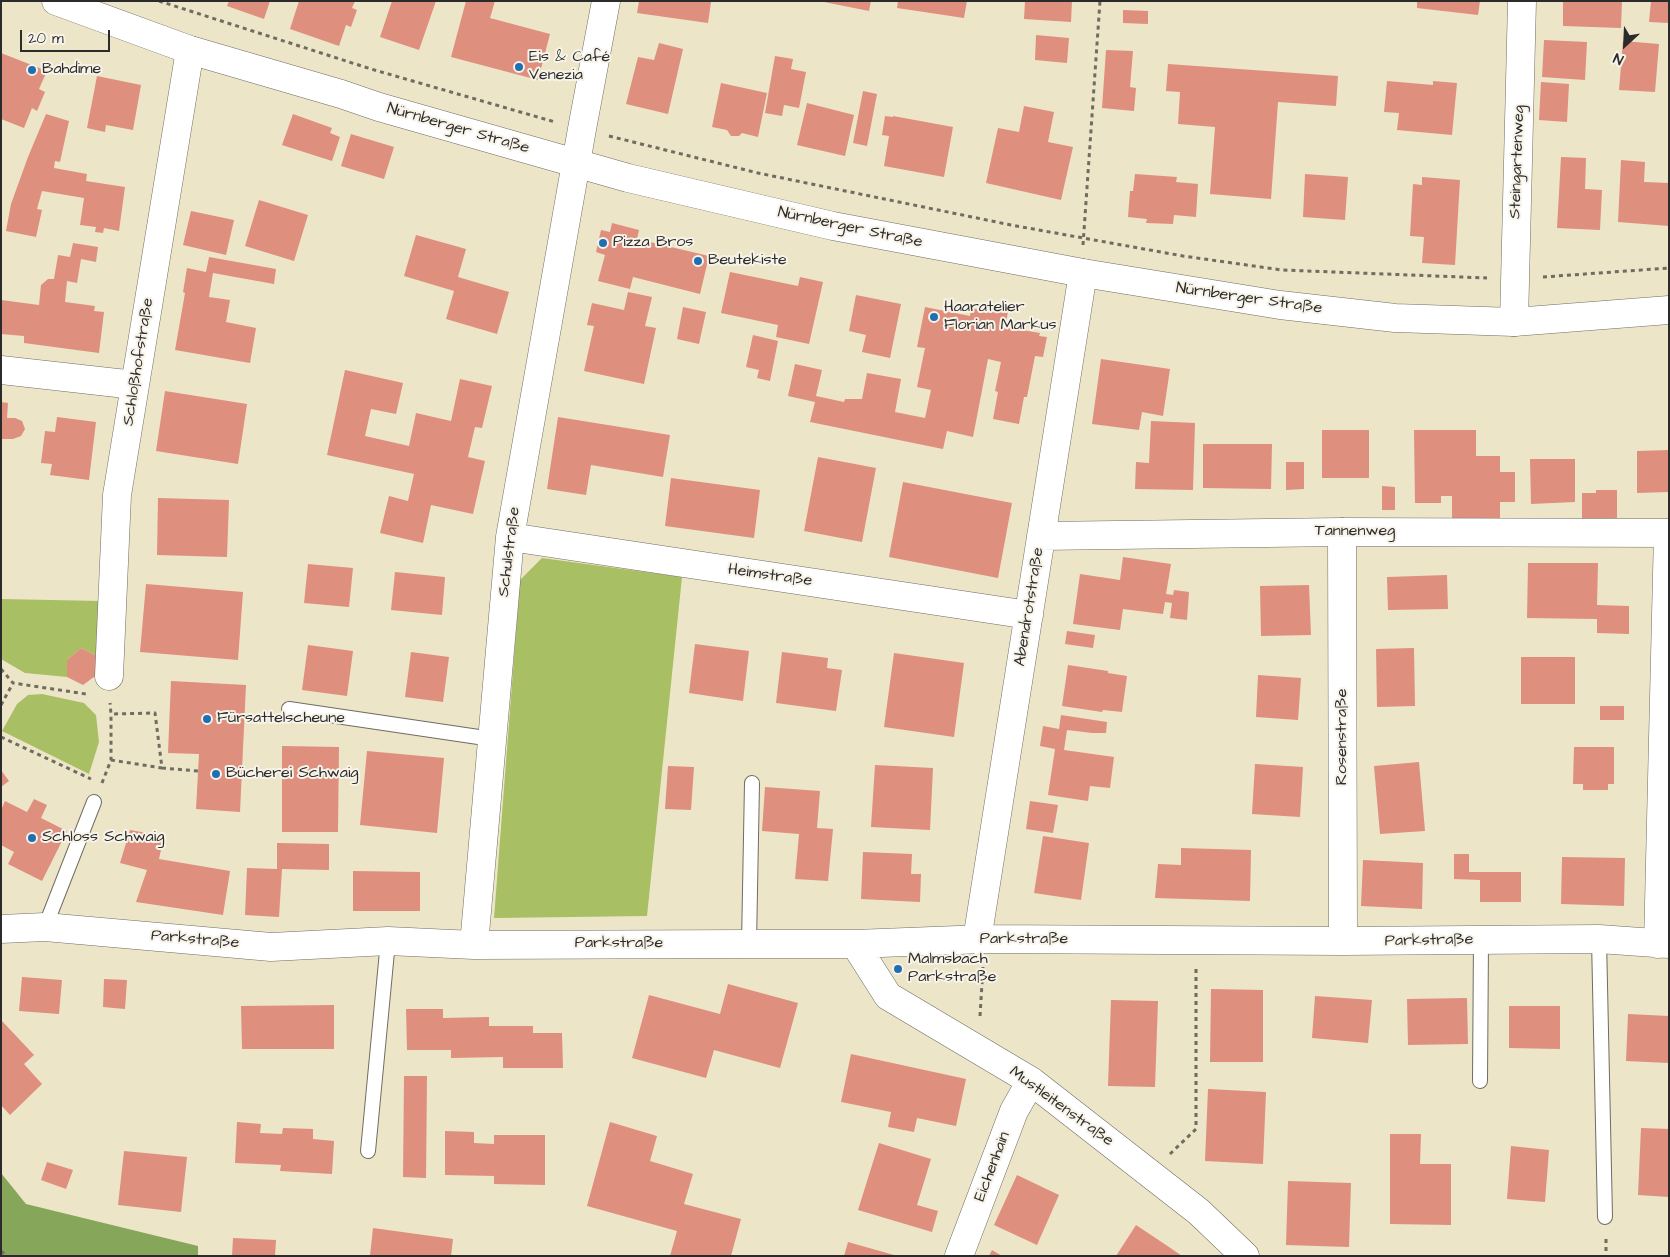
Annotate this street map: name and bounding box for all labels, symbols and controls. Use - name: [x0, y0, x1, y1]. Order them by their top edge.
- scale bar: [22, 20, 112, 52]
- north arrow: [1600, 20, 1650, 70]
- text: 20 m: [28, 28, 64, 49]
- place label: Eis & Café Venezia: [529, 48, 610, 86]
- text: N: [1610, 48, 1627, 70]
- place label: Bahdime: [42, 60, 101, 80]
- marker: Eis & Café Venezia: [513, 61, 525, 73]
- marker: Bahdime: [26, 64, 38, 76]
- street label: Nürnberger Straße: [385, 99, 531, 159]
- street label: Steingartenweg: [1506, 105, 1530, 219]
- street label: Nürnberger Straße: [776, 203, 924, 253]
- place label: Pizza Bros: [613, 233, 693, 253]
- marker: Pizza Bros: [597, 237, 609, 249]
- place label: Beutekiste: [708, 251, 787, 271]
- marker: Beutekiste: [692, 255, 704, 267]
- street label: Nürnberger Straße: [1175, 279, 1323, 319]
- street label: Schloßhofstraße: [119, 297, 159, 427]
- place label: Haaratelier Florian Markus: [944, 298, 1057, 336]
- marker: Haaratelier Florian Markus: [928, 311, 940, 323]
- street label: Schulstraße: [495, 506, 525, 598]
- street label: Tannenweg: [1315, 522, 1395, 542]
- street label: Abendrotstraße: [1011, 546, 1049, 668]
- street label: Heimstraße: [727, 561, 813, 591]
- street label: Rosenstraße: [1333, 689, 1353, 785]
- place label: Fürsattelscheune: [217, 709, 345, 729]
- marker: Fürsattelscheune: [201, 713, 213, 725]
- place label: Bücherei Schwaig: [226, 764, 359, 784]
- marker: Bücherei Schwaig: [210, 768, 222, 780]
- place label: Schloss Schwaig: [42, 828, 164, 848]
- marker: Schloss Schwaig: [26, 832, 38, 844]
- street label: Parkstraße: [150, 927, 240, 953]
- street label: Parkstraße: [980, 930, 1068, 950]
- street label: Parkstraße: [1385, 931, 1473, 951]
- street label: Parkstraße: [575, 934, 663, 954]
- place label: Malmsbach Parkstraße: [908, 950, 996, 988]
- marker: Malmsbach Parkstraße: [892, 963, 904, 975]
- street label: Mustleitenstraße: [1005, 1063, 1117, 1151]
- street label: Eichenhain: [971, 1129, 1015, 1205]

